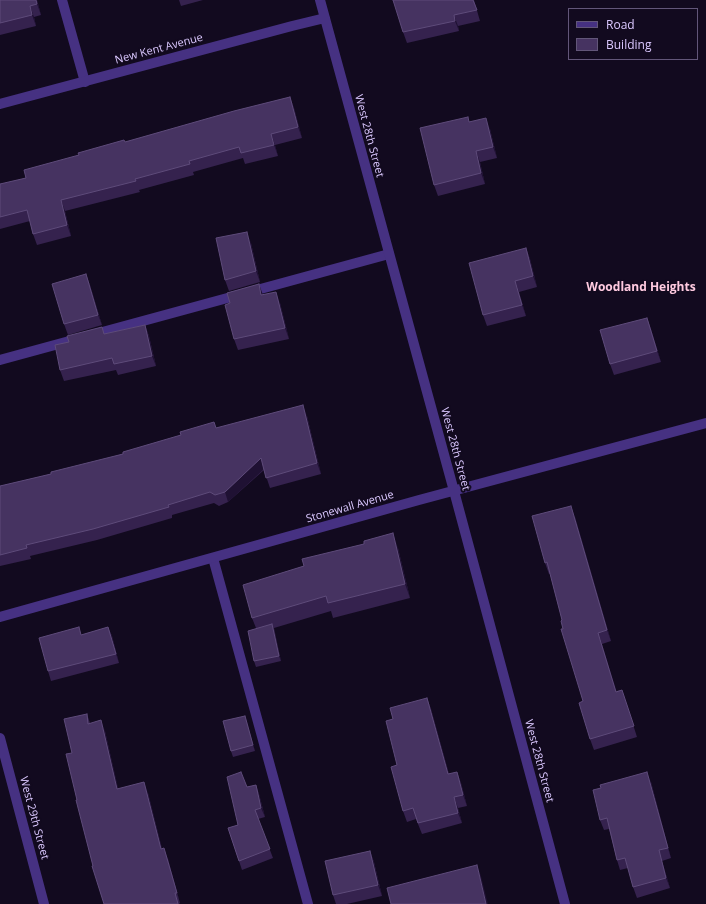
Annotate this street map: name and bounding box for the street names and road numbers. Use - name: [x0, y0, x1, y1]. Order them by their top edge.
- street label: New Kent Avenue: [114, 31, 204, 67]
- street label: West 28th Street: [352, 93, 386, 179]
- street label: West 28th Street: [438, 406, 472, 492]
- street label: Stonewall Avenue: [305, 488, 395, 526]
- street label: West 28th Street: [522, 718, 556, 804]
- street label: West 29th Street: [17, 775, 51, 861]

